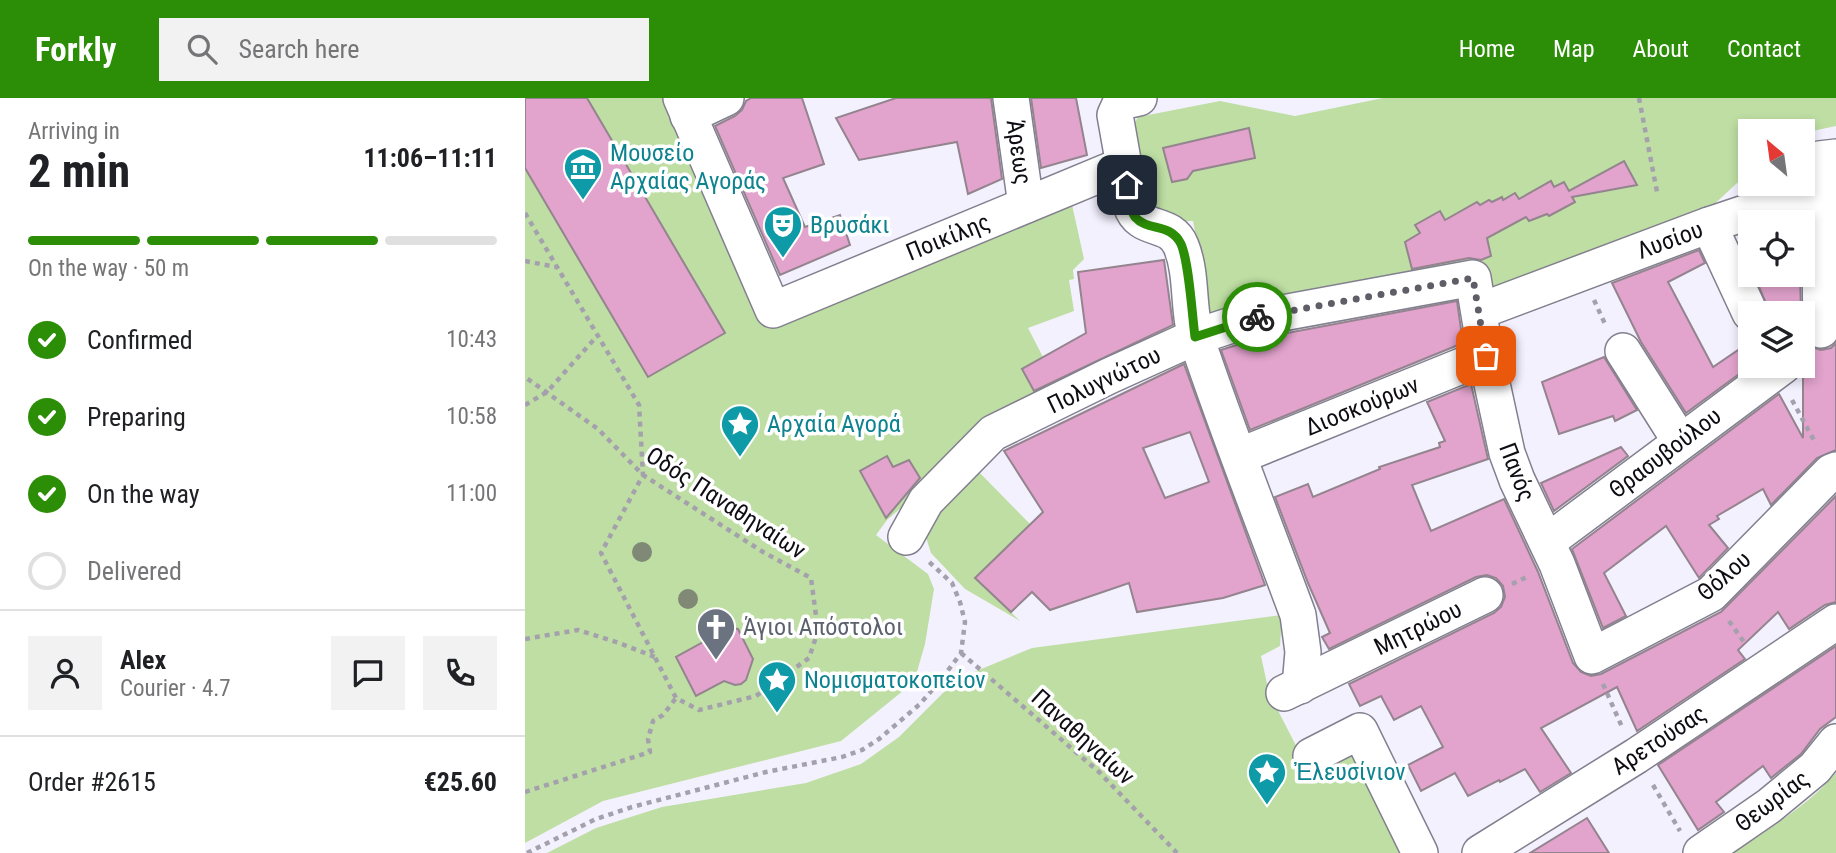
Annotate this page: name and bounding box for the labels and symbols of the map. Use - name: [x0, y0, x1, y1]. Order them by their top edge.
- street label: Άρεως: [1001, 118, 1037, 186]
- north arrow: [1738, 119, 1815, 196]
- place label: Μουσείο Αρχαίας Αγοράς: [610, 139, 766, 195]
- museum icon: Μουσείο Αρχαίας Αγοράς: [562, 146, 604, 201]
- pin: [1097, 155, 1157, 215]
- theatre icon: Βρυσάκι: [762, 204, 804, 259]
- street label: Ποικίλης: [902, 208, 994, 266]
- place label: Βρυσάκι: [810, 211, 889, 239]
- street label: Λυσίου: [1633, 215, 1707, 265]
- courier: [1222, 282, 1292, 352]
- pin: [1456, 326, 1516, 386]
- street label: Πολυγνώτου: [1043, 341, 1165, 419]
- street label: Διοσκούρων: [1301, 370, 1423, 442]
- street label: Θρασυβούλου: [1604, 402, 1726, 504]
- place icon: Αρχαία Αγορά: [719, 403, 761, 458]
- place label: Αρχαία Αγορά: [767, 410, 901, 438]
- street label: Πανός: [1493, 439, 1541, 505]
- street label: Οδός Παναθηναίων: [641, 441, 811, 565]
- street label: Θόλου: [1692, 545, 1756, 607]
- street label: Μητρώου: [1370, 595, 1466, 661]
- church icon: Άγιοι Απόστολοι: [695, 606, 737, 661]
- place label: Άγιοι Απόστολοι: [743, 613, 903, 641]
- place icon: Νομισματοκοπείον: [756, 659, 798, 714]
- place label: Νομισματοκοπείον: [804, 666, 986, 694]
- street label: Παναθηναίων: [1026, 683, 1140, 791]
- street label: Αρετούσας: [1607, 699, 1711, 781]
- place icon: Ἐλευσίνιον: [1246, 751, 1288, 806]
- place label: Ἐλευσίνιον: [1294, 758, 1406, 786]
- street label: Θεωρίας: [1730, 764, 1814, 838]

